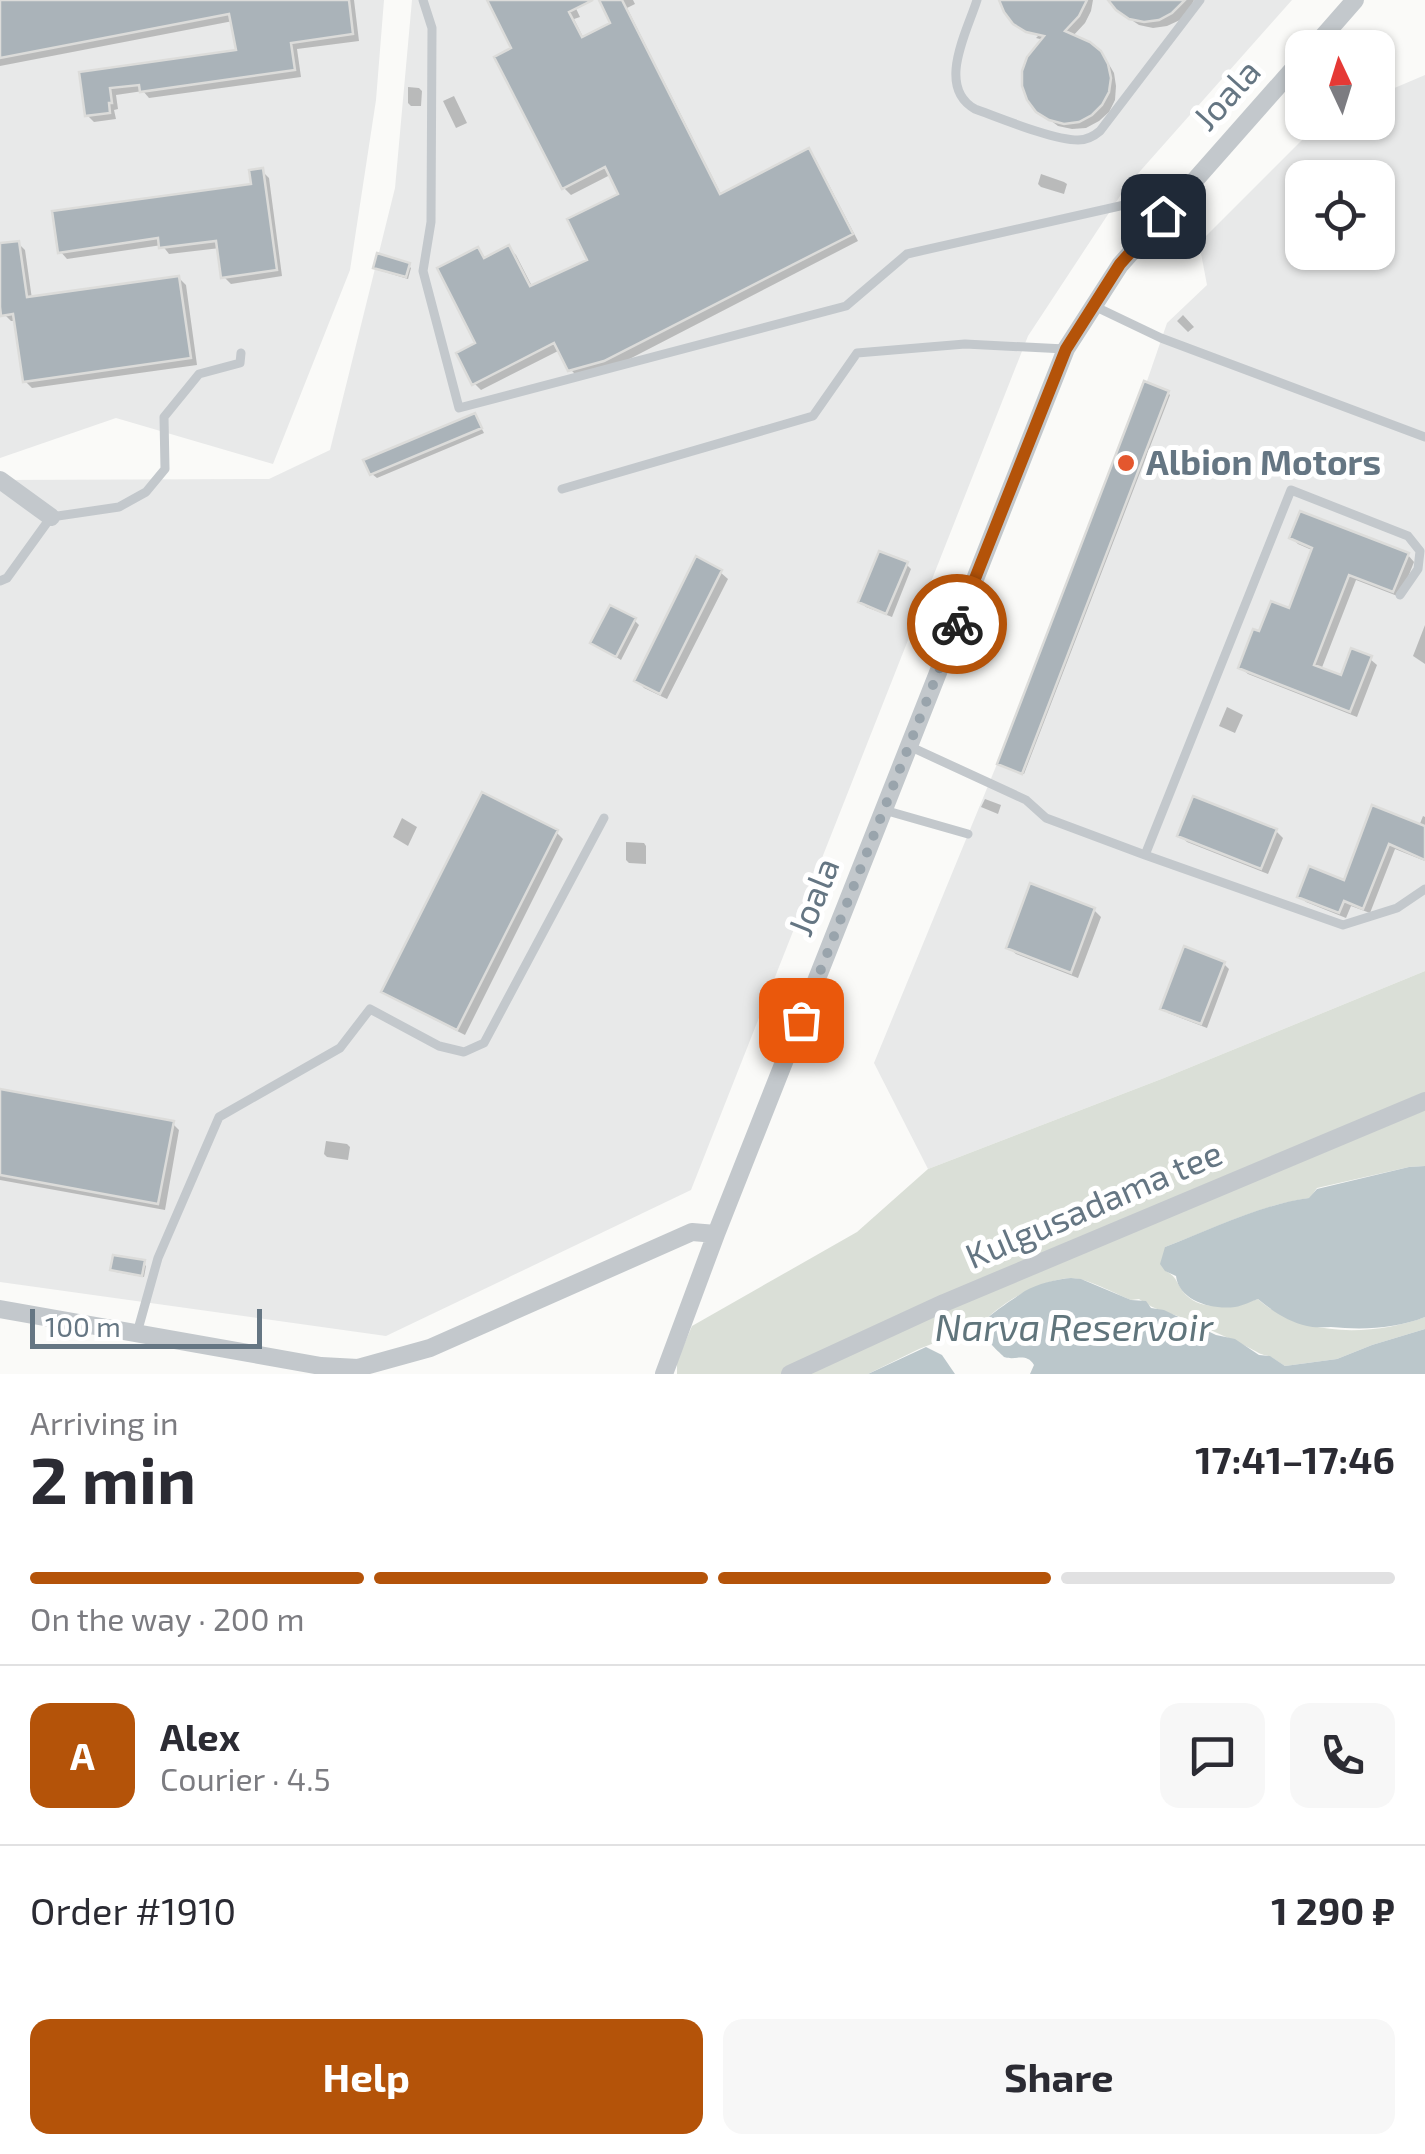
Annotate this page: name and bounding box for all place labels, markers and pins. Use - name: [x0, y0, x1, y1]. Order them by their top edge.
- pin: [1121, 174, 1206, 259]
- place label: Albion Motors: [1146, 440, 1381, 482]
- marker: Albion Motors: [1115, 452, 1137, 474]
- pin: [759, 978, 844, 1063]

